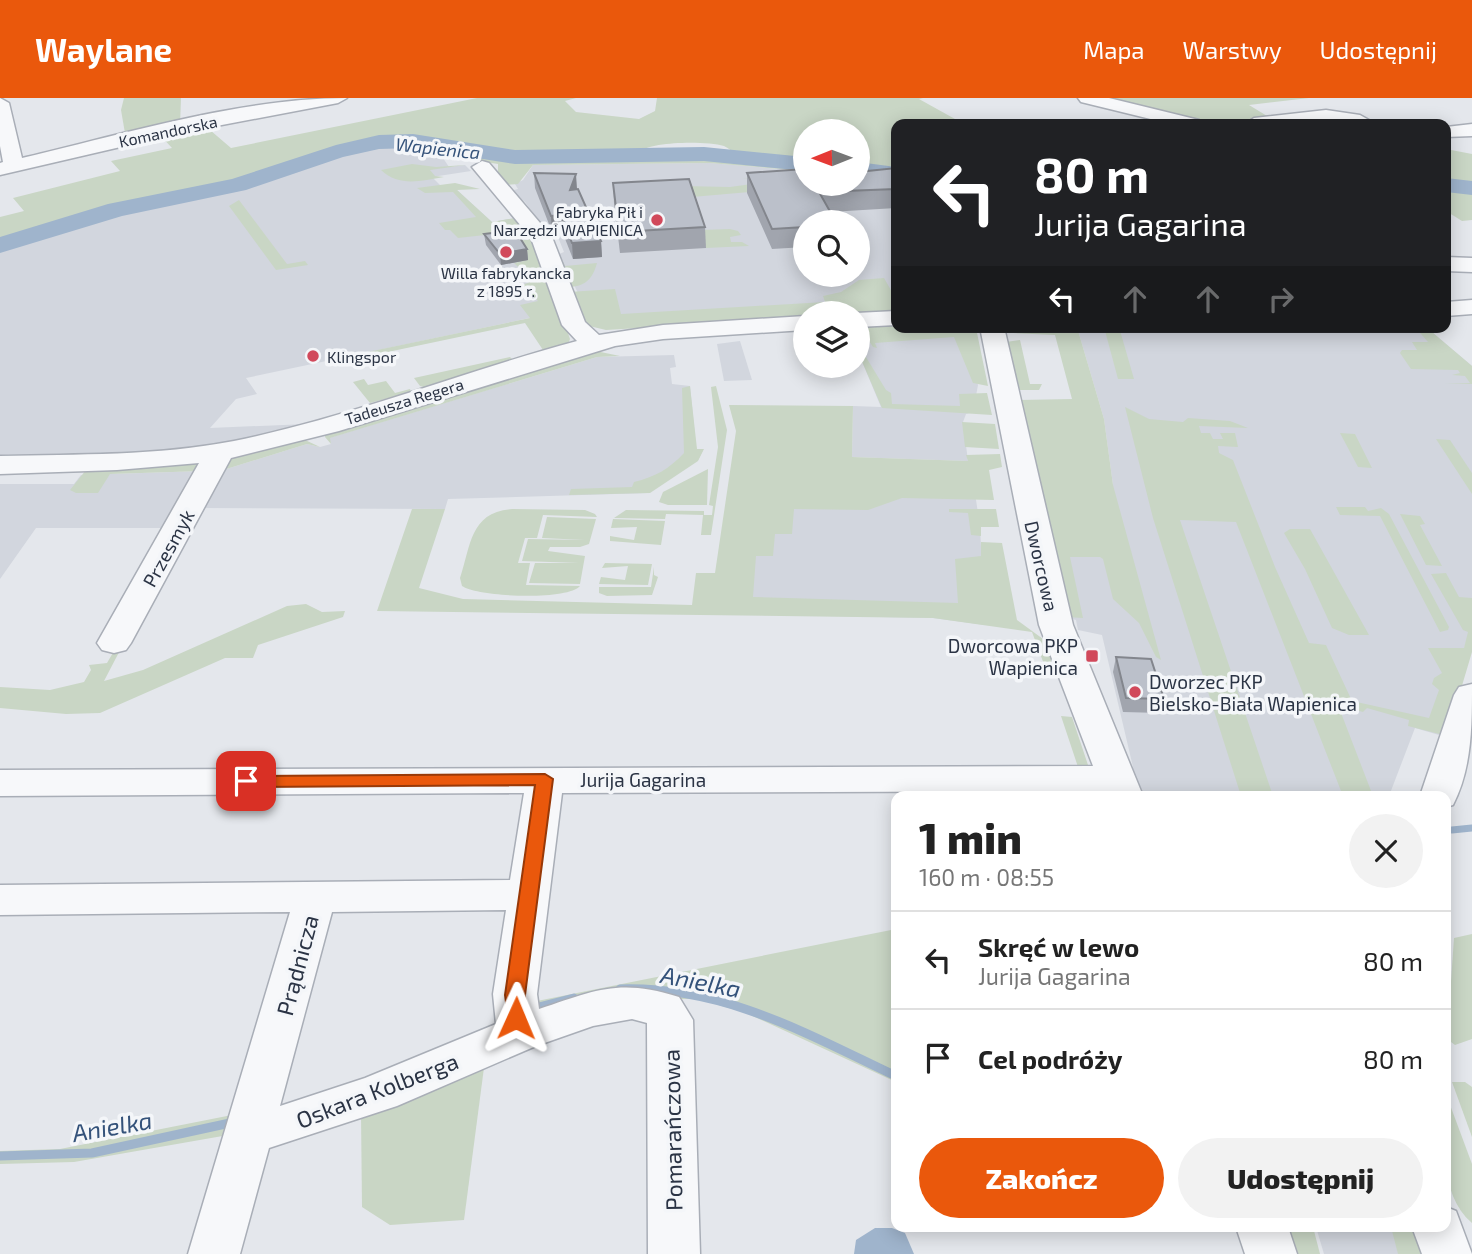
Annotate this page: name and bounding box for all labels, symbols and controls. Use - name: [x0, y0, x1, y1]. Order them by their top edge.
- text: Waylane: [35, 29, 172, 69]
- text: Mapa: [1083, 35, 1145, 64]
- text: Warstwy: [1183, 35, 1282, 64]
- text: Udostępnij: [1320, 35, 1437, 64]
- street label: Komandorska: [117, 111, 219, 151]
- north arrow: [793, 119, 870, 196]
- map controls: [793, 119, 870, 378]
- water label: Wapienica: [394, 133, 482, 163]
- text: 80 m: [1034, 144, 1149, 203]
- icon: left: [919, 147, 1010, 238]
- place label: Fabryka Pił i Narzędzi WAPIENICA: [493, 202, 643, 239]
- text: Jurija Gagarina: [1034, 204, 1246, 242]
- button: search: [793, 210, 870, 287]
- marker: Fabryka Pił i Narzędzi WAPIENICA: [649, 212, 665, 228]
- marker: Willa fabrykancka z 1895 r.: [498, 244, 514, 260]
- place label: Willa fabrykancka z 1895 r.: [441, 263, 571, 300]
- icon: left: [1043, 280, 1081, 318]
- icon: ahead: [1116, 280, 1154, 318]
- icon: ahead: [1189, 280, 1227, 318]
- icon: right: [1262, 280, 1300, 318]
- button: layers: [793, 301, 870, 378]
- place label: Klingspor: [327, 347, 397, 366]
- marker: Klingspor: [305, 348, 321, 364]
- street label: Tadeusza Regera: [342, 374, 466, 428]
- street label: Przesmyk: [137, 505, 199, 591]
- street label: Dworcowa: [1020, 518, 1064, 614]
- place label: Dworcowa PKP Wapienica: [948, 634, 1078, 679]
- marker: Dworcowa PKP Wapienica: [1084, 648, 1100, 664]
- place label: Dworzec PKP Bielsko-Biała Wapienica: [1149, 670, 1357, 715]
- marker: Dworzec PKP Bielsko-Biała Wapienica: [1127, 684, 1143, 700]
- pin: [216, 751, 276, 811]
- icon: arrive: [227, 762, 265, 800]
- street label: Jurija Gagarina: [580, 768, 706, 791]
- text: 1 min: [919, 812, 1022, 862]
- button: close: [1349, 814, 1423, 888]
- text: 160 m · 08:55: [919, 863, 1054, 891]
- street label: Prądnicza: [270, 911, 324, 1019]
- text: Skręć w lewo: [978, 931, 1139, 962]
- icon: left: [919, 941, 957, 979]
- text: 80 m: [1363, 945, 1423, 976]
- water label: Anielka: [658, 959, 743, 1003]
- text: Jurija Gagarina: [978, 962, 1131, 990]
- position arrow: [479, 981, 553, 1055]
- icon: arrive: [919, 1039, 957, 1077]
- text: Cel podróży: [978, 1043, 1123, 1074]
- text: 80 m: [1363, 1043, 1423, 1074]
- street label: Oskara Kolberga: [292, 1046, 462, 1134]
- street label: Pomarańczowa: [657, 1049, 687, 1211]
- water label: Anielka: [69, 1105, 154, 1147]
- button: Zakończ: [919, 1138, 1164, 1218]
- button: Udostępnij: [1178, 1138, 1423, 1218]

